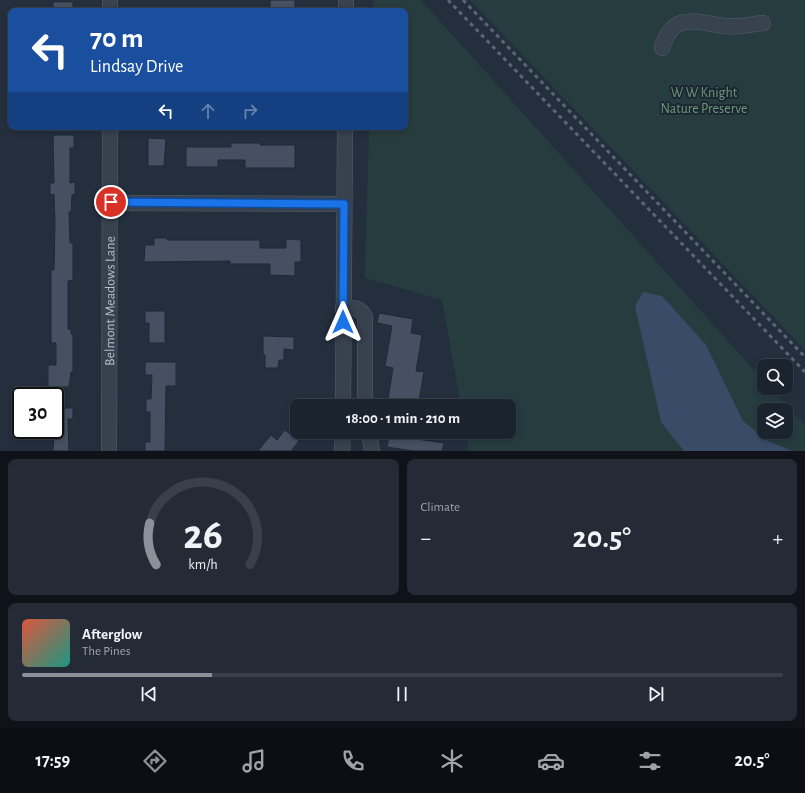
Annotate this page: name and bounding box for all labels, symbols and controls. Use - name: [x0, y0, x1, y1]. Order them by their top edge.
- icon: left: [24, 24, 76, 76]
- text: 70 m: [90, 25, 144, 53]
- text: Lindsay Drive: [90, 58, 183, 76]
- park label: W W Knight Nature Preserve: [660, 86, 748, 116]
- icon: left: [155, 100, 177, 122]
- icon: ahead: [197, 100, 219, 122]
- icon: right: [239, 100, 261, 122]
- pin: [94, 185, 128, 219]
- icon: arrive: [100, 191, 122, 213]
- street label: Belmont Meadows Lane: [103, 236, 118, 366]
- position arrow: [322, 301, 364, 343]
- map controls: [757, 359, 793, 439]
- button: search: [757, 359, 793, 395]
- speed limit sign: 30: [12, 387, 64, 439]
- button: layers: [757, 403, 793, 439]
- text: 18:00 · 1 min · 210 m: [346, 411, 460, 426]
- text: Climate: [421, 501, 460, 514]
- text: 26: [183, 515, 223, 556]
- text: 20.5°: [573, 523, 631, 553]
- text: −: [421, 527, 431, 549]
- text: +: [772, 527, 783, 549]
- text: km/h: [189, 558, 218, 572]
- text: Afterglow: [82, 627, 142, 642]
- text: The Pines: [82, 645, 131, 658]
- icon: previous: [138, 683, 160, 705]
- icon: pause: [391, 683, 413, 705]
- icon: next: [645, 683, 667, 705]
- icon: directions: [141, 747, 169, 775]
- icon: music: [240, 747, 268, 775]
- icon: phone: [339, 747, 367, 775]
- icon: climate: [438, 747, 466, 775]
- icon: car: [537, 747, 565, 775]
- icon: filters: [636, 747, 664, 775]
- text: 17:59: [35, 752, 70, 770]
- text: 20.5°: [734, 752, 769, 770]

